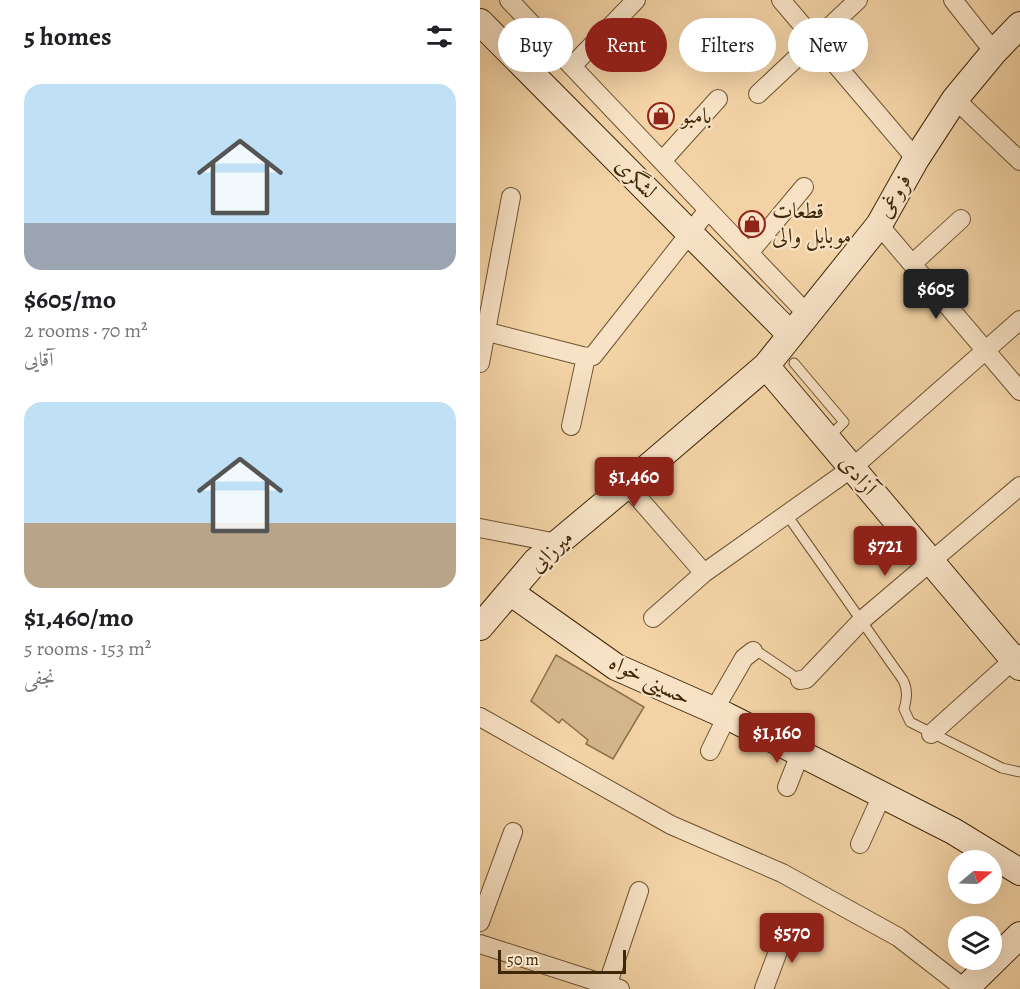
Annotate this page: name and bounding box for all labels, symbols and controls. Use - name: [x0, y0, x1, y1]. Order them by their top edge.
- chip: Buy: [498, 18, 573, 72]
- chip: Rent: [585, 18, 667, 72]
- chip: Filters: [679, 18, 776, 72]
- chip: New: [788, 18, 868, 72]
- text: 5 homes: [24, 19, 112, 54]
- icon: filters: [423, 20, 456, 53]
- shop icon: بامبو: [646, 101, 676, 131]
- place label: بامبو: [679, 101, 712, 131]
- icon: home: [186, 123, 294, 231]
- street label: لشگری: [609, 151, 663, 205]
- street label: فروغی: [869, 168, 919, 224]
- place label: قطعات موبایل والی: [772, 196, 851, 251]
- shop icon: قطعات موبایل والی: [737, 209, 767, 239]
- pin: $605: [900, 269, 972, 320]
- text: $605: [917, 275, 955, 302]
- text: $605/mo: [24, 282, 116, 317]
- text: 2 rooms · 70 m²: [24, 317, 148, 344]
- text: آقایی: [24, 346, 54, 373]
- icon: home: [186, 441, 294, 549]
- street label: آزادی: [832, 448, 885, 504]
- pin: $1,460: [585, 457, 683, 508]
- text: $1,460: [609, 463, 659, 490]
- street label: میرزایی: [522, 523, 580, 579]
- pin: $721: [849, 526, 921, 577]
- text: $721: [868, 532, 902, 559]
- text: $1,460/mo: [24, 600, 134, 635]
- text: 5 rooms · 153 m²: [24, 635, 151, 662]
- street label: حسینی خواه: [604, 647, 696, 713]
- text: نجفی: [24, 664, 55, 691]
- pin: $1,160: [728, 713, 826, 764]
- text: $1,160: [753, 719, 801, 746]
- north arrow: [948, 850, 1002, 904]
- map controls: [948, 850, 1002, 970]
- pin: $570: [756, 913, 828, 964]
- button: layers: [948, 916, 1002, 970]
- text: $570: [774, 919, 810, 946]
- scale bar: [498, 947, 626, 974]
- text: 50 m: [507, 949, 539, 971]

